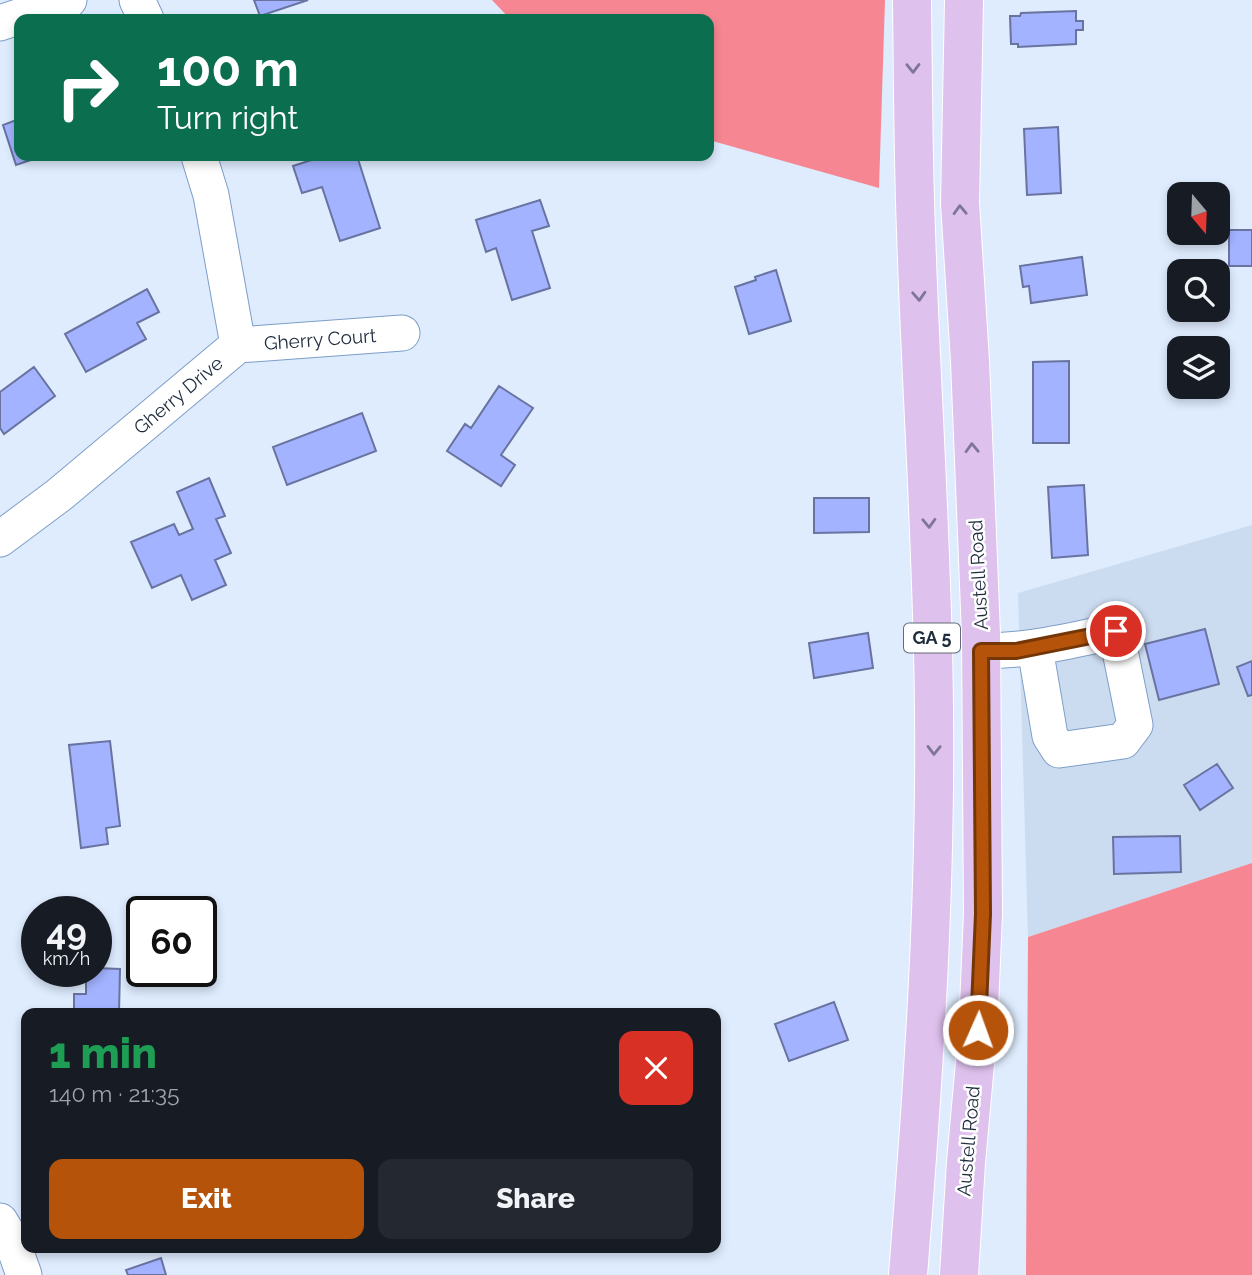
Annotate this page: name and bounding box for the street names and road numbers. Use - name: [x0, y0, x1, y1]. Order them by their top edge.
- street label: Gherry Court: [263, 324, 377, 354]
- street label: Gherry Drive: [129, 351, 227, 439]
- street label: Austell Road: [964, 519, 992, 631]
- road number: GA 5: [904, 624, 960, 652]
- street label: Austell Road: [952, 1085, 984, 1197]

